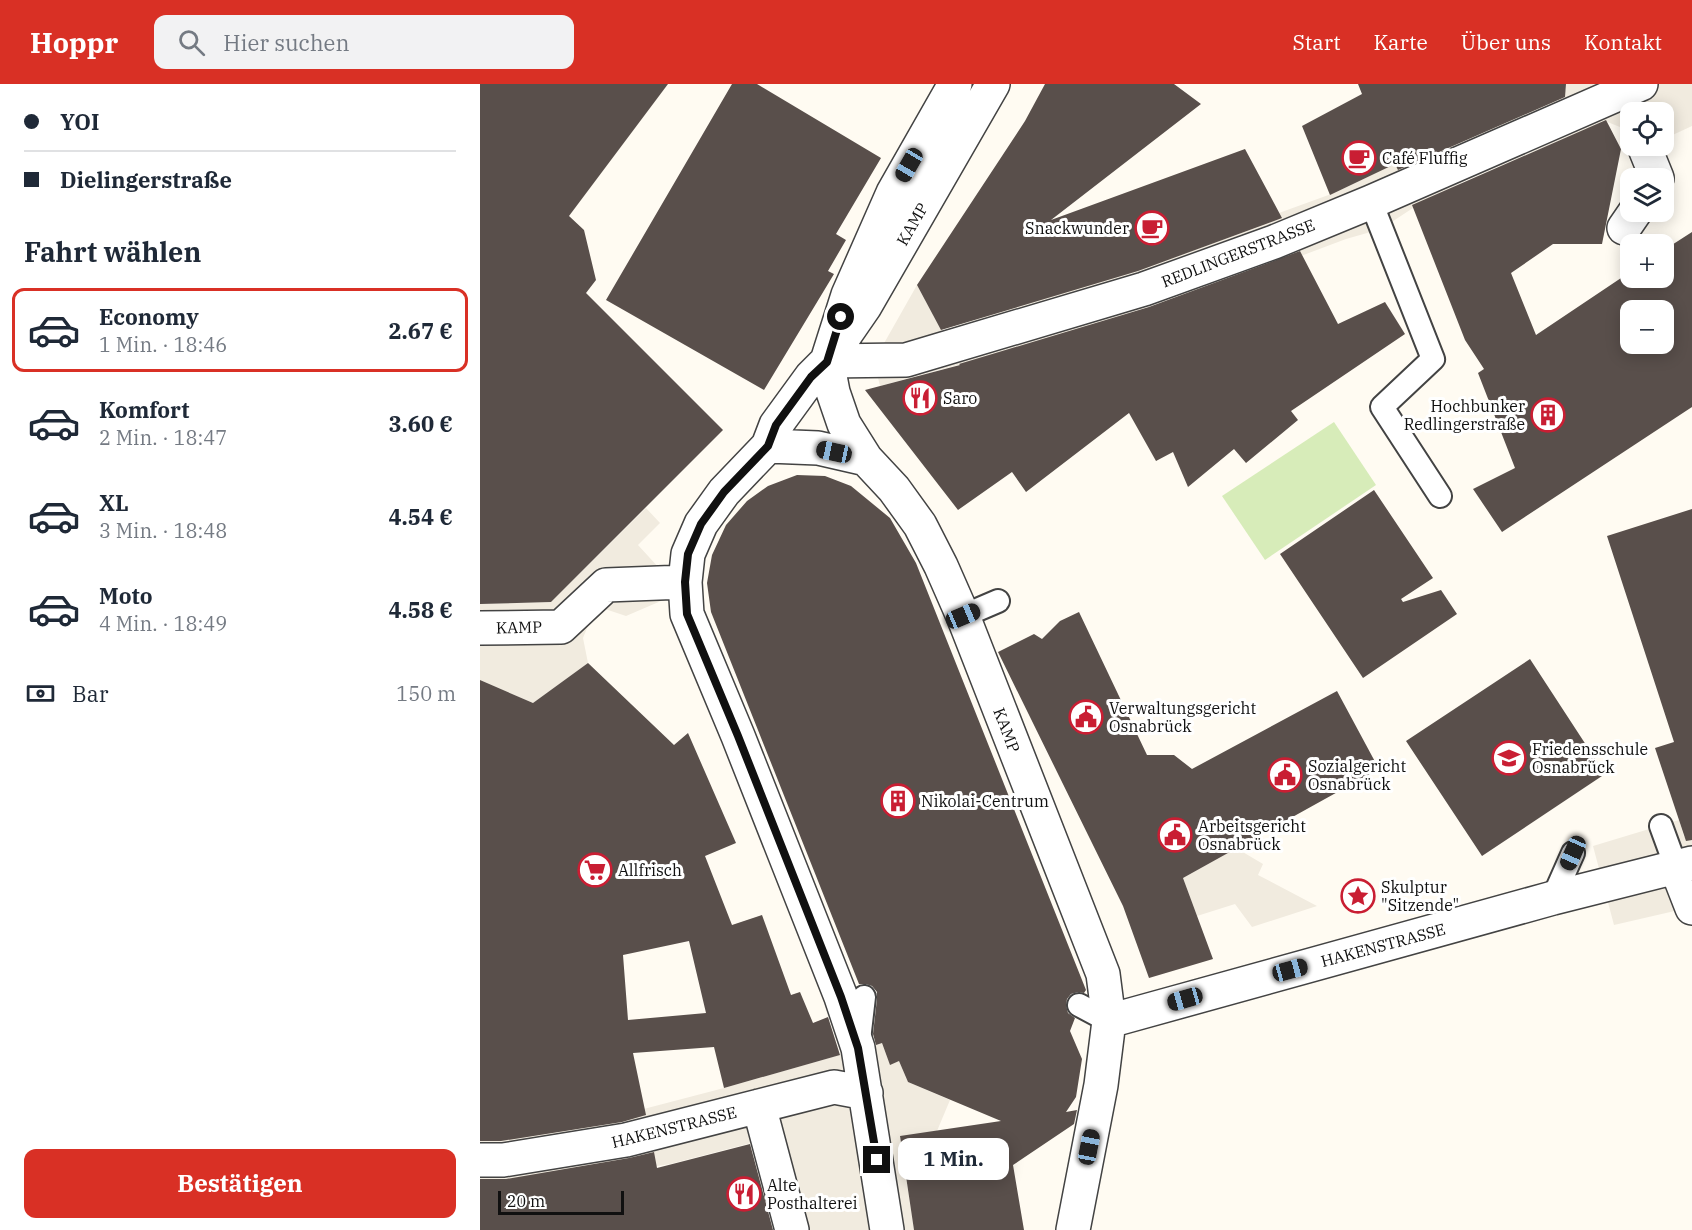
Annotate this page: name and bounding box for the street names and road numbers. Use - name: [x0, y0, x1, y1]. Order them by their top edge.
- street label: KAMP: [892, 199, 932, 249]
- street label: REDLINGERSTRASSE: [1158, 214, 1318, 292]
- street label: KAMP: [496, 617, 542, 637]
- street label: KAMP: [989, 705, 1025, 755]
- street label: HAKENSTRASSE: [1319, 919, 1447, 971]
- street label: HAKENSTRASSE: [609, 1102, 739, 1152]

